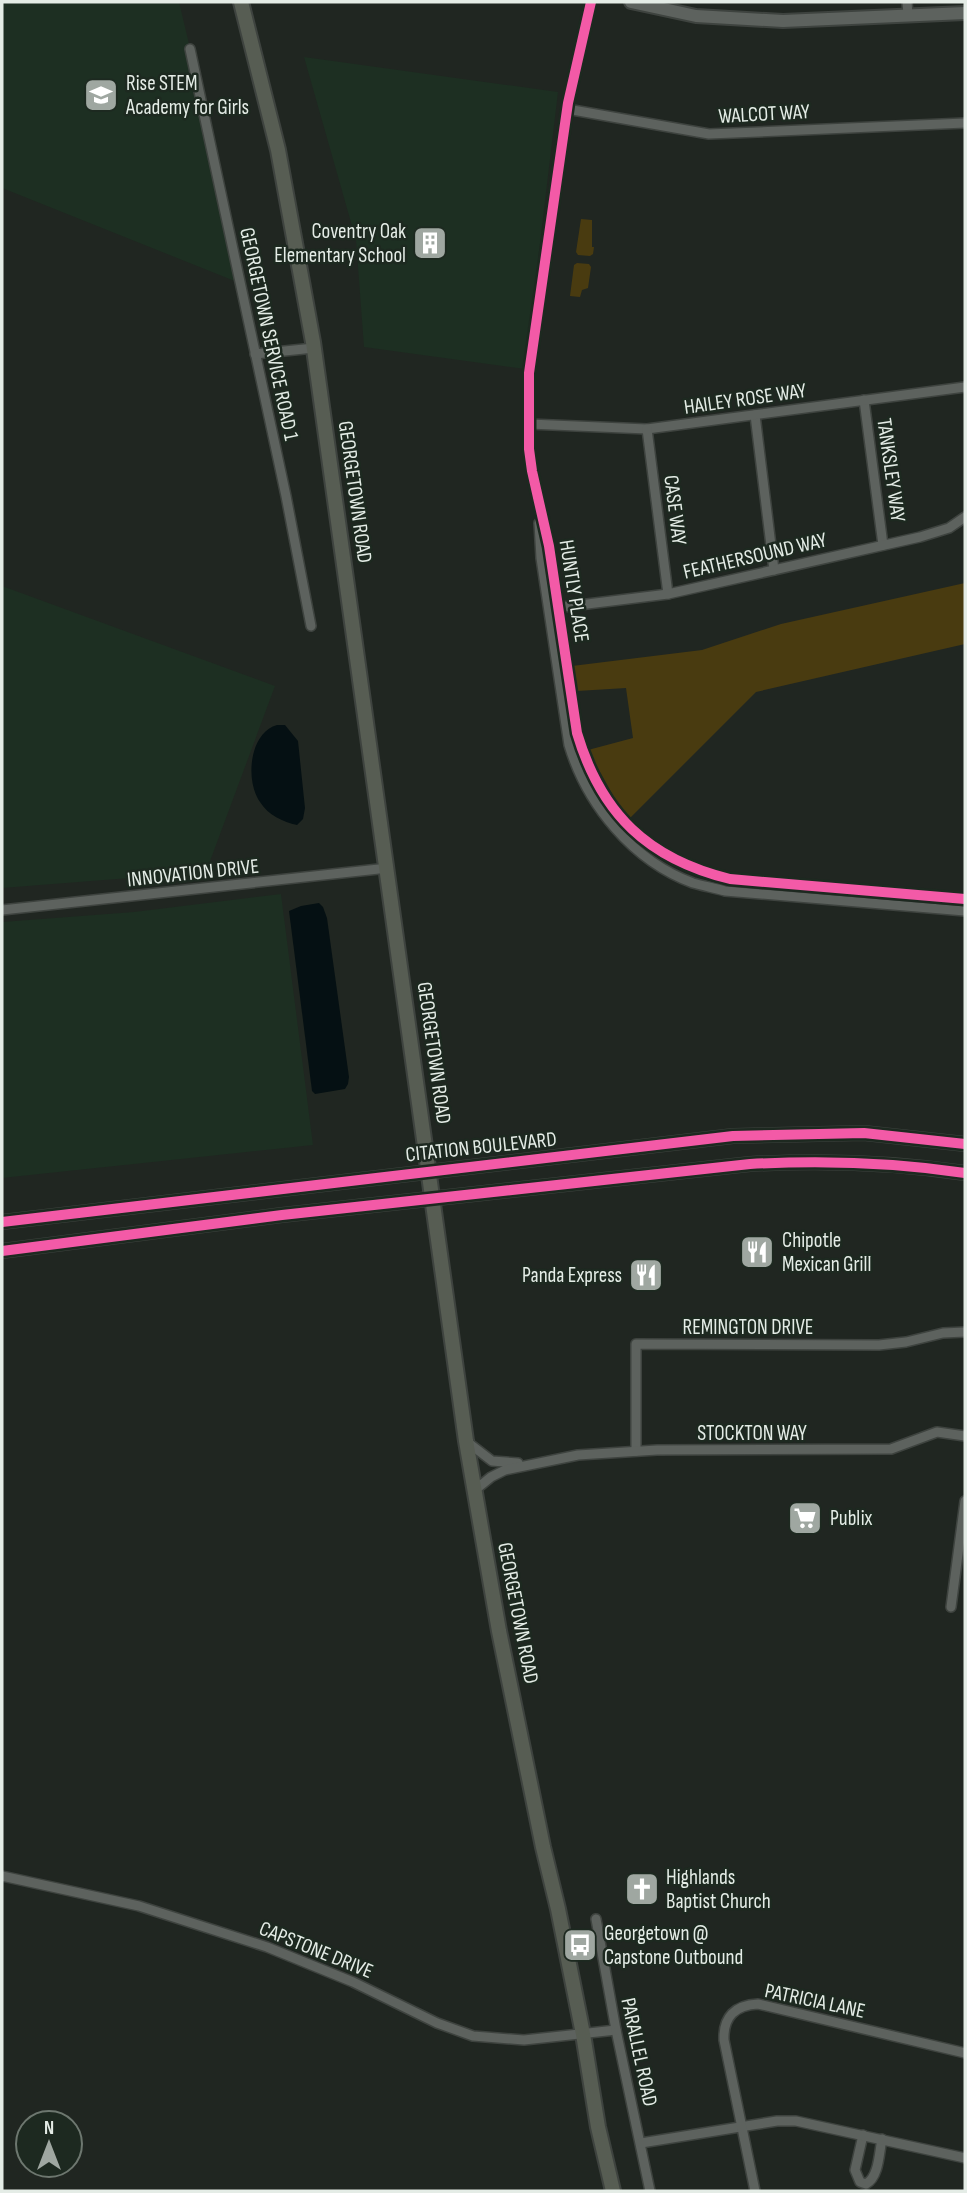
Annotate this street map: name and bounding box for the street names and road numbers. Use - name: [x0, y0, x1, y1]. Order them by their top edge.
- street label: WALCOT WAY: [718, 99, 811, 129]
- street label: GEORGETOWN SERVICE ROAD 1: [234, 225, 304, 443]
- street label: HAILEY ROSE WAY: [682, 378, 808, 420]
- street label: TANKSLEY WAY: [871, 417, 911, 524]
- street label: GEORGETOWN ROAD: [333, 419, 377, 565]
- street label: CASE WAY: [658, 474, 692, 547]
- street label: FEATHERSOUND WAY: [681, 527, 829, 585]
- street label: HUNTLY PLACE: [554, 538, 594, 644]
- street label: INNOVATION DRIVE: [126, 854, 260, 892]
- street label: GEORGETOWN ROAD: [412, 980, 456, 1126]
- street label: CITATION BOULEVARD: [404, 1127, 558, 1167]
- street label: REMINGTON DRIVE: [682, 1315, 814, 1340]
- street label: STOCKTON WAY: [697, 1421, 807, 1446]
- street label: GEORGETOWN ROAD: [492, 1540, 544, 1686]
- street label: CAPSTONE DRIVE: [255, 1916, 377, 1984]
- street label: PATRICIA LANE: [762, 1978, 868, 2024]
- street label: PARALLEL ROAD: [615, 1995, 663, 2109]

